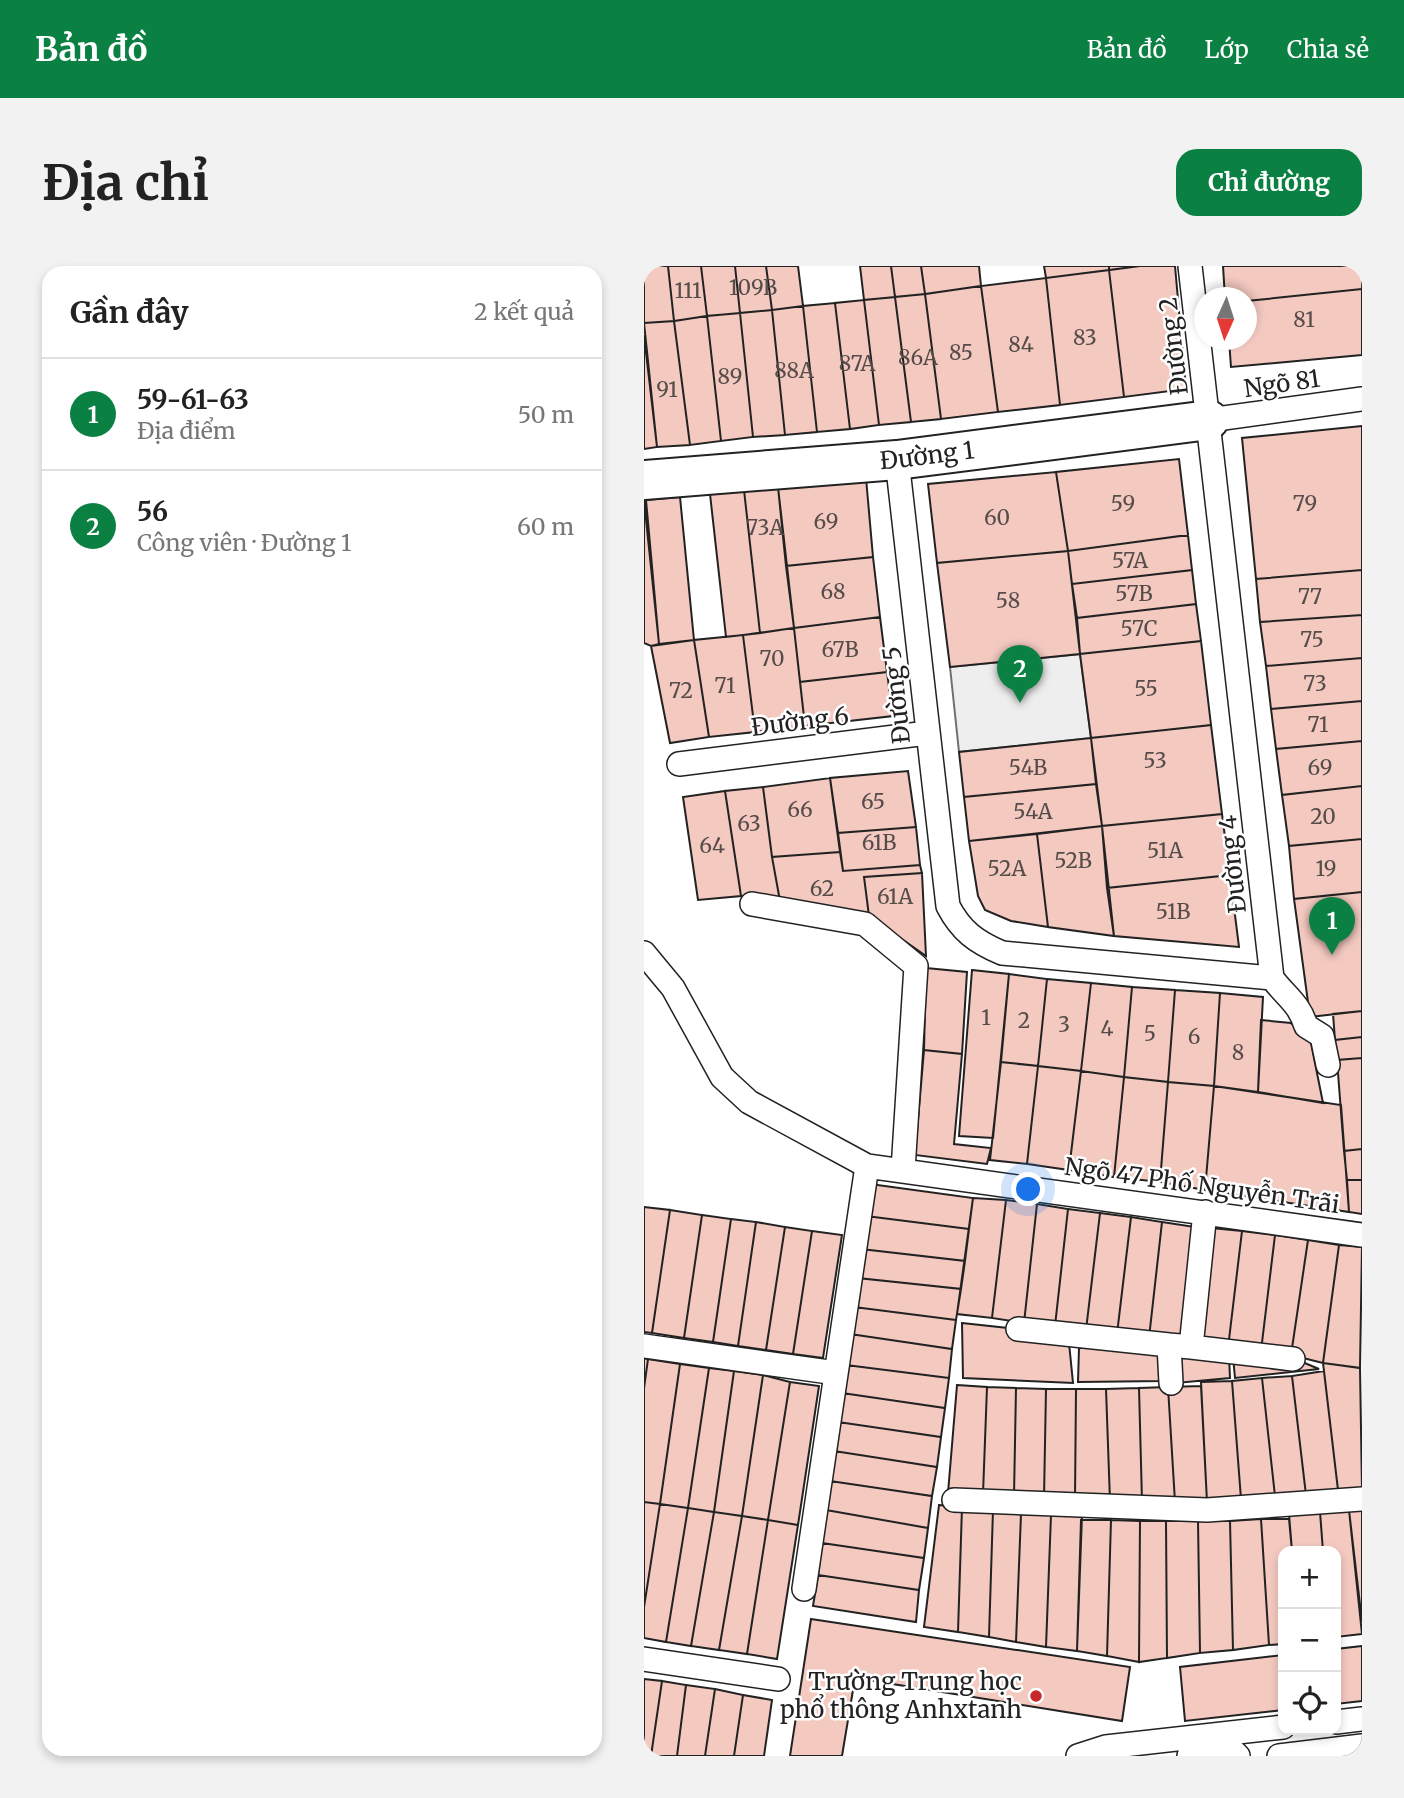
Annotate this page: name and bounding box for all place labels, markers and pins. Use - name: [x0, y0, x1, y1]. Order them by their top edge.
- pin: 2: [997, 645, 1043, 703]
- pin: 1: [1309, 897, 1355, 955]
- place label: Trường Trung học phổ thông Anhxtanh: [780, 1666, 1022, 1725]
- marker: Trường Trung học phổ thông Anhxtanh: [1028, 1688, 1044, 1704]

